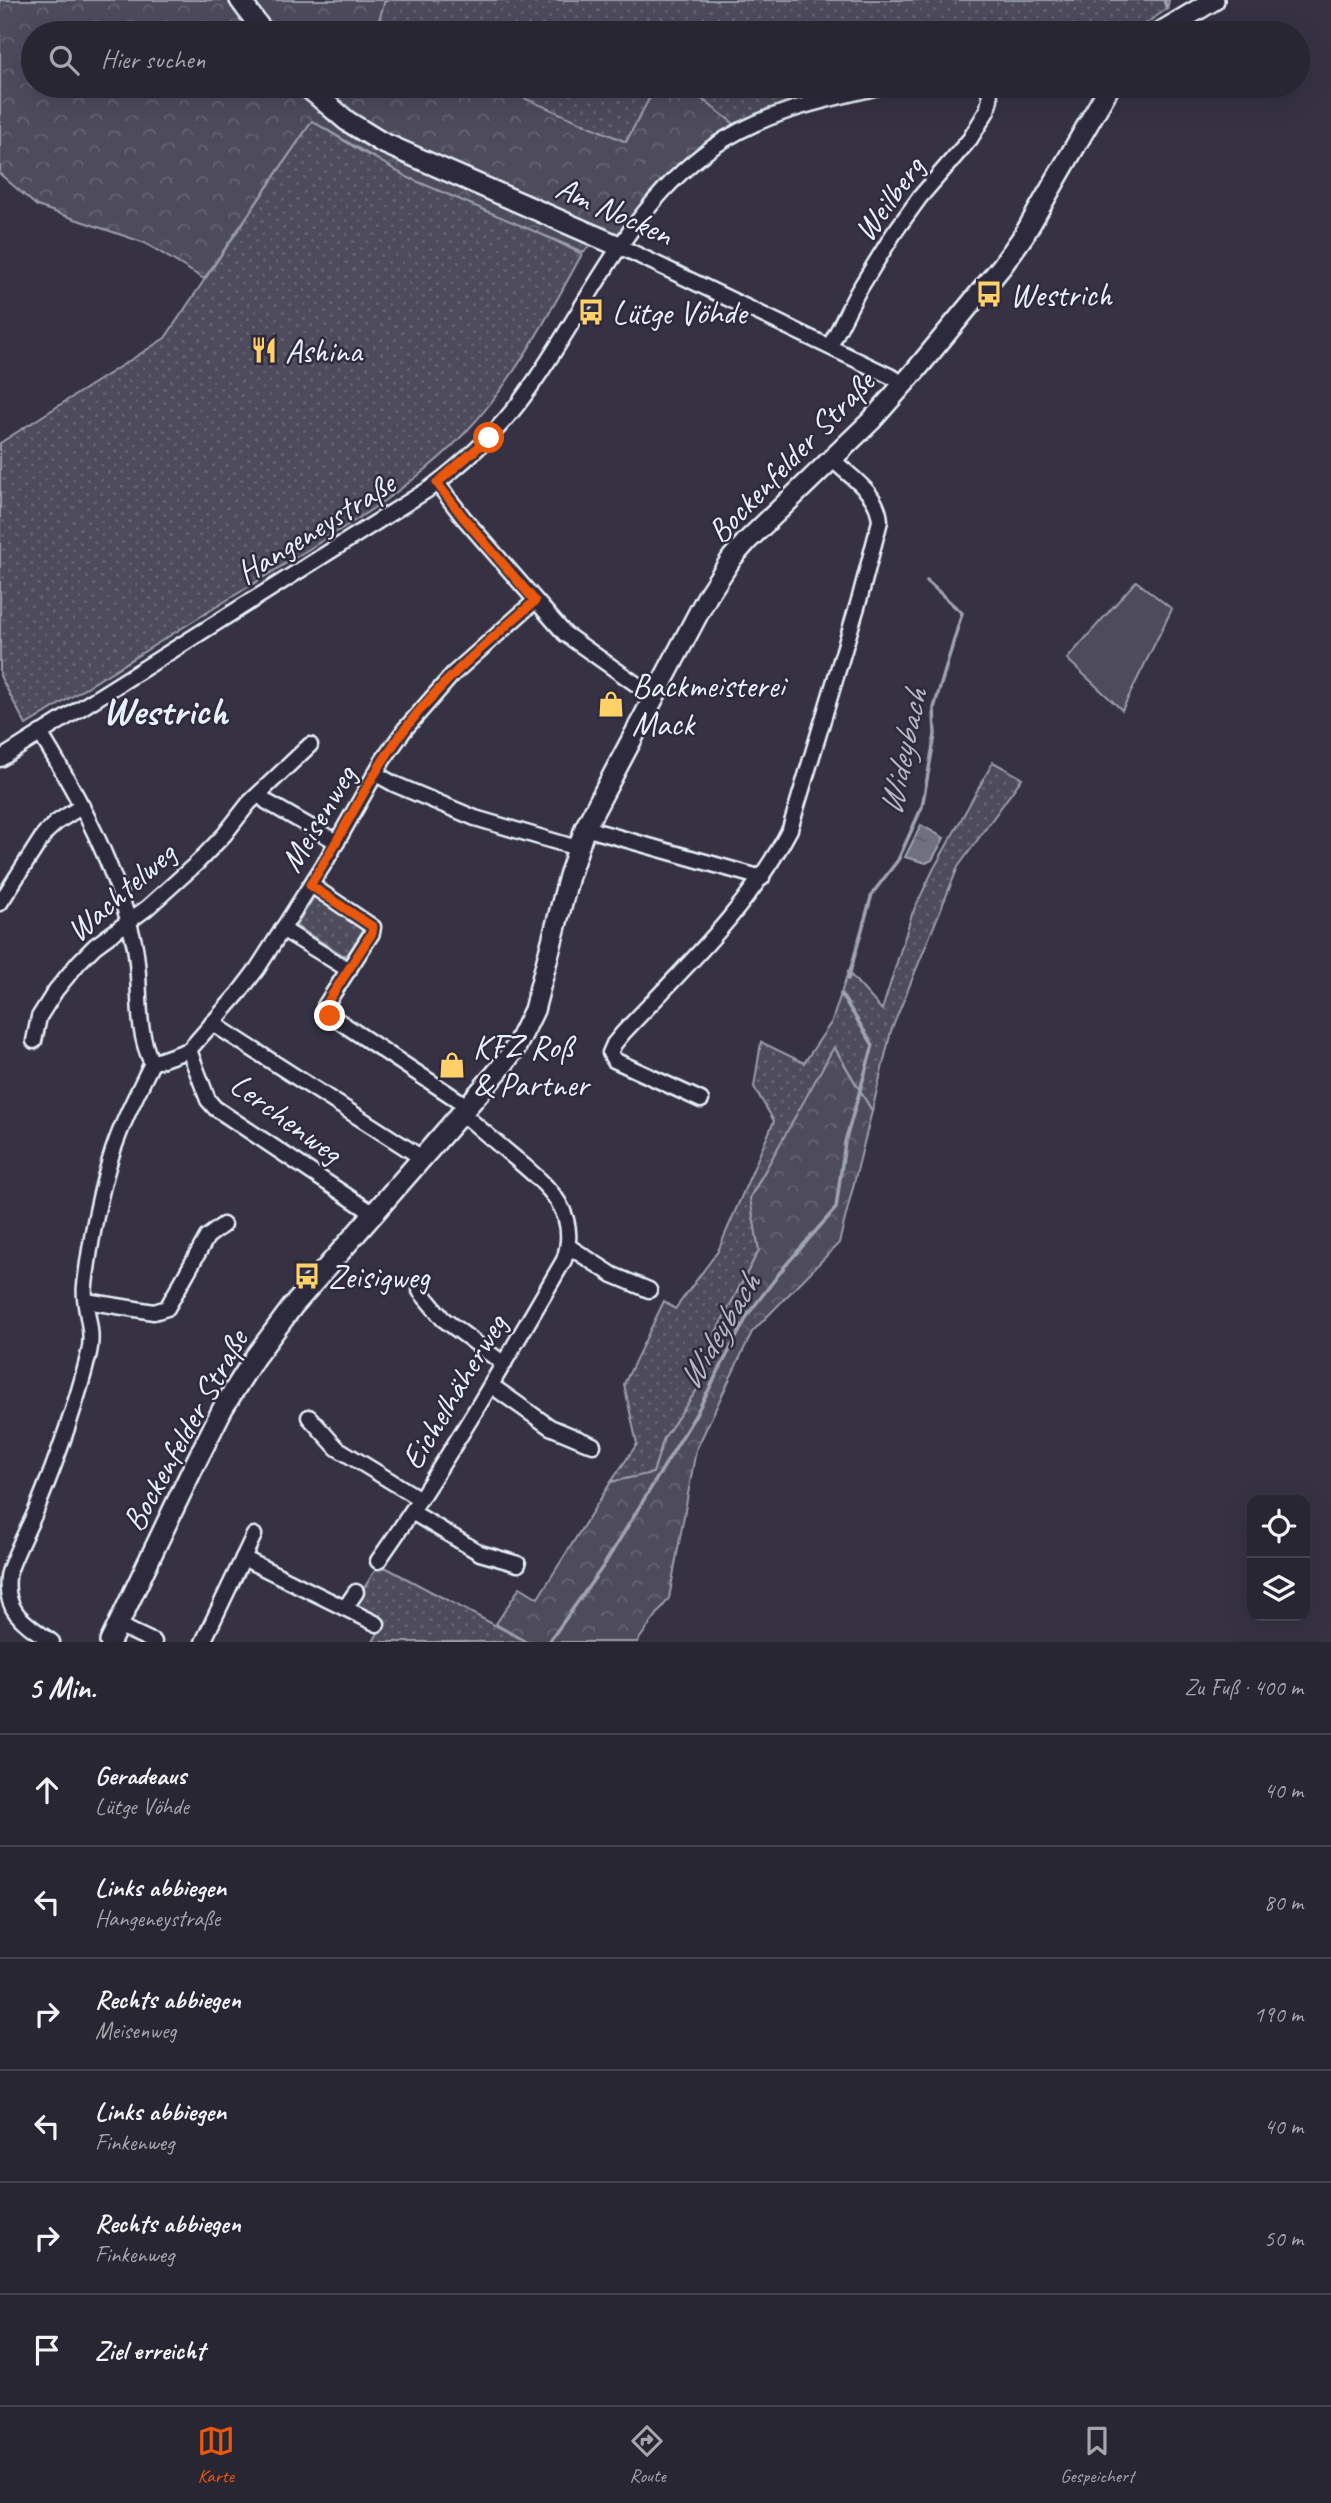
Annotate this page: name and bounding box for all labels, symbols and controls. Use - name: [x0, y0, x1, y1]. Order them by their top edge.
- search box: [21, 21, 1310, 98]
- icon: search: [45, 41, 83, 79]
- text: Hier suchen: [101, 43, 205, 76]
- street label: Weilberg: [844, 147, 935, 249]
- street label: Am Nocken: [550, 167, 681, 256]
- place label: Westrich: [1010, 274, 1114, 316]
- bus stop icon: Westrich: [974, 279, 1004, 309]
- place label: Lütge Vöhde: [612, 292, 749, 334]
- bus stop icon: Lütge Vöhde: [576, 297, 606, 327]
- place label: Ashina: [285, 330, 363, 372]
- restaurant icon: Ashina: [249, 335, 279, 365]
- street label: Bockenfelder Straße: [698, 360, 885, 552]
- route start: [473, 422, 504, 453]
- street label: Hangeneystraße: [228, 461, 405, 593]
- place label: Backmeisterei Mack: [632, 665, 788, 745]
- water label: Wideybach: [867, 682, 938, 819]
- district label: Westrich: [102, 686, 229, 736]
- shop icon: Backmeisterei Mack: [596, 689, 626, 719]
- street label: Meisenweg: [270, 756, 367, 879]
- street label: Wachtelweg: [57, 831, 186, 951]
- route end: [314, 1000, 345, 1031]
- place label: KFZ Roß & Partner: [473, 1026, 591, 1106]
- shop icon: KFZ Roß & Partner: [437, 1050, 467, 1080]
- street label: Lerchenweg: [222, 1063, 353, 1174]
- place label: Zeisigweg: [328, 1256, 431, 1298]
- bus stop icon: Zeisigweg: [292, 1261, 322, 1291]
- water label: Wideybach: [666, 1262, 772, 1398]
- street label: Eichelhäherweg: [391, 1305, 517, 1477]
- street label: Bockenfelder Straße: [112, 1321, 259, 1538]
- map controls: [1247, 1495, 1310, 1621]
- button: locate: [1247, 1495, 1310, 1558]
- button: layers: [1247, 1558, 1310, 1621]
- text: 5 Min.: [28, 1669, 96, 1707]
- text: Zu Fuß · 400 m: [1184, 1673, 1303, 1702]
- text: Geradeaus: [95, 1759, 186, 1792]
- icon: ahead: [28, 1771, 66, 1809]
- text: 40 m: [1264, 1776, 1303, 1805]
- text: Lütge Vöhde: [95, 1792, 189, 1821]
- text: Links abbiegen: [95, 1871, 226, 1904]
- icon: left: [28, 1883, 66, 1921]
- text: 80 m: [1264, 1888, 1303, 1917]
- text: Hangeneystraße: [95, 1904, 220, 1933]
- text: Rechts abbiegen: [95, 1983, 241, 2016]
- icon: right: [28, 1995, 66, 2033]
- text: 190 m: [1254, 2000, 1303, 2029]
- text: Meisenweg: [95, 2016, 177, 2045]
- text: Links abbiegen: [95, 2095, 226, 2128]
- icon: left: [28, 2107, 66, 2145]
- text: 40 m: [1264, 2112, 1303, 2141]
- text: Finkenweg: [95, 2128, 174, 2157]
- text: Rechts abbiegen: [95, 2207, 241, 2240]
- icon: right: [28, 2219, 66, 2257]
- text: 50 m: [1264, 2224, 1303, 2253]
- text: Finkenweg: [95, 2240, 174, 2269]
- icon: arrive: [28, 2331, 66, 2369]
- text: Ziel erreicht: [95, 2334, 205, 2367]
- tab: Karte: [197, 2422, 235, 2488]
- tab: Route: [628, 2422, 666, 2488]
- tab: Gespeichert: [1060, 2422, 1134, 2488]

